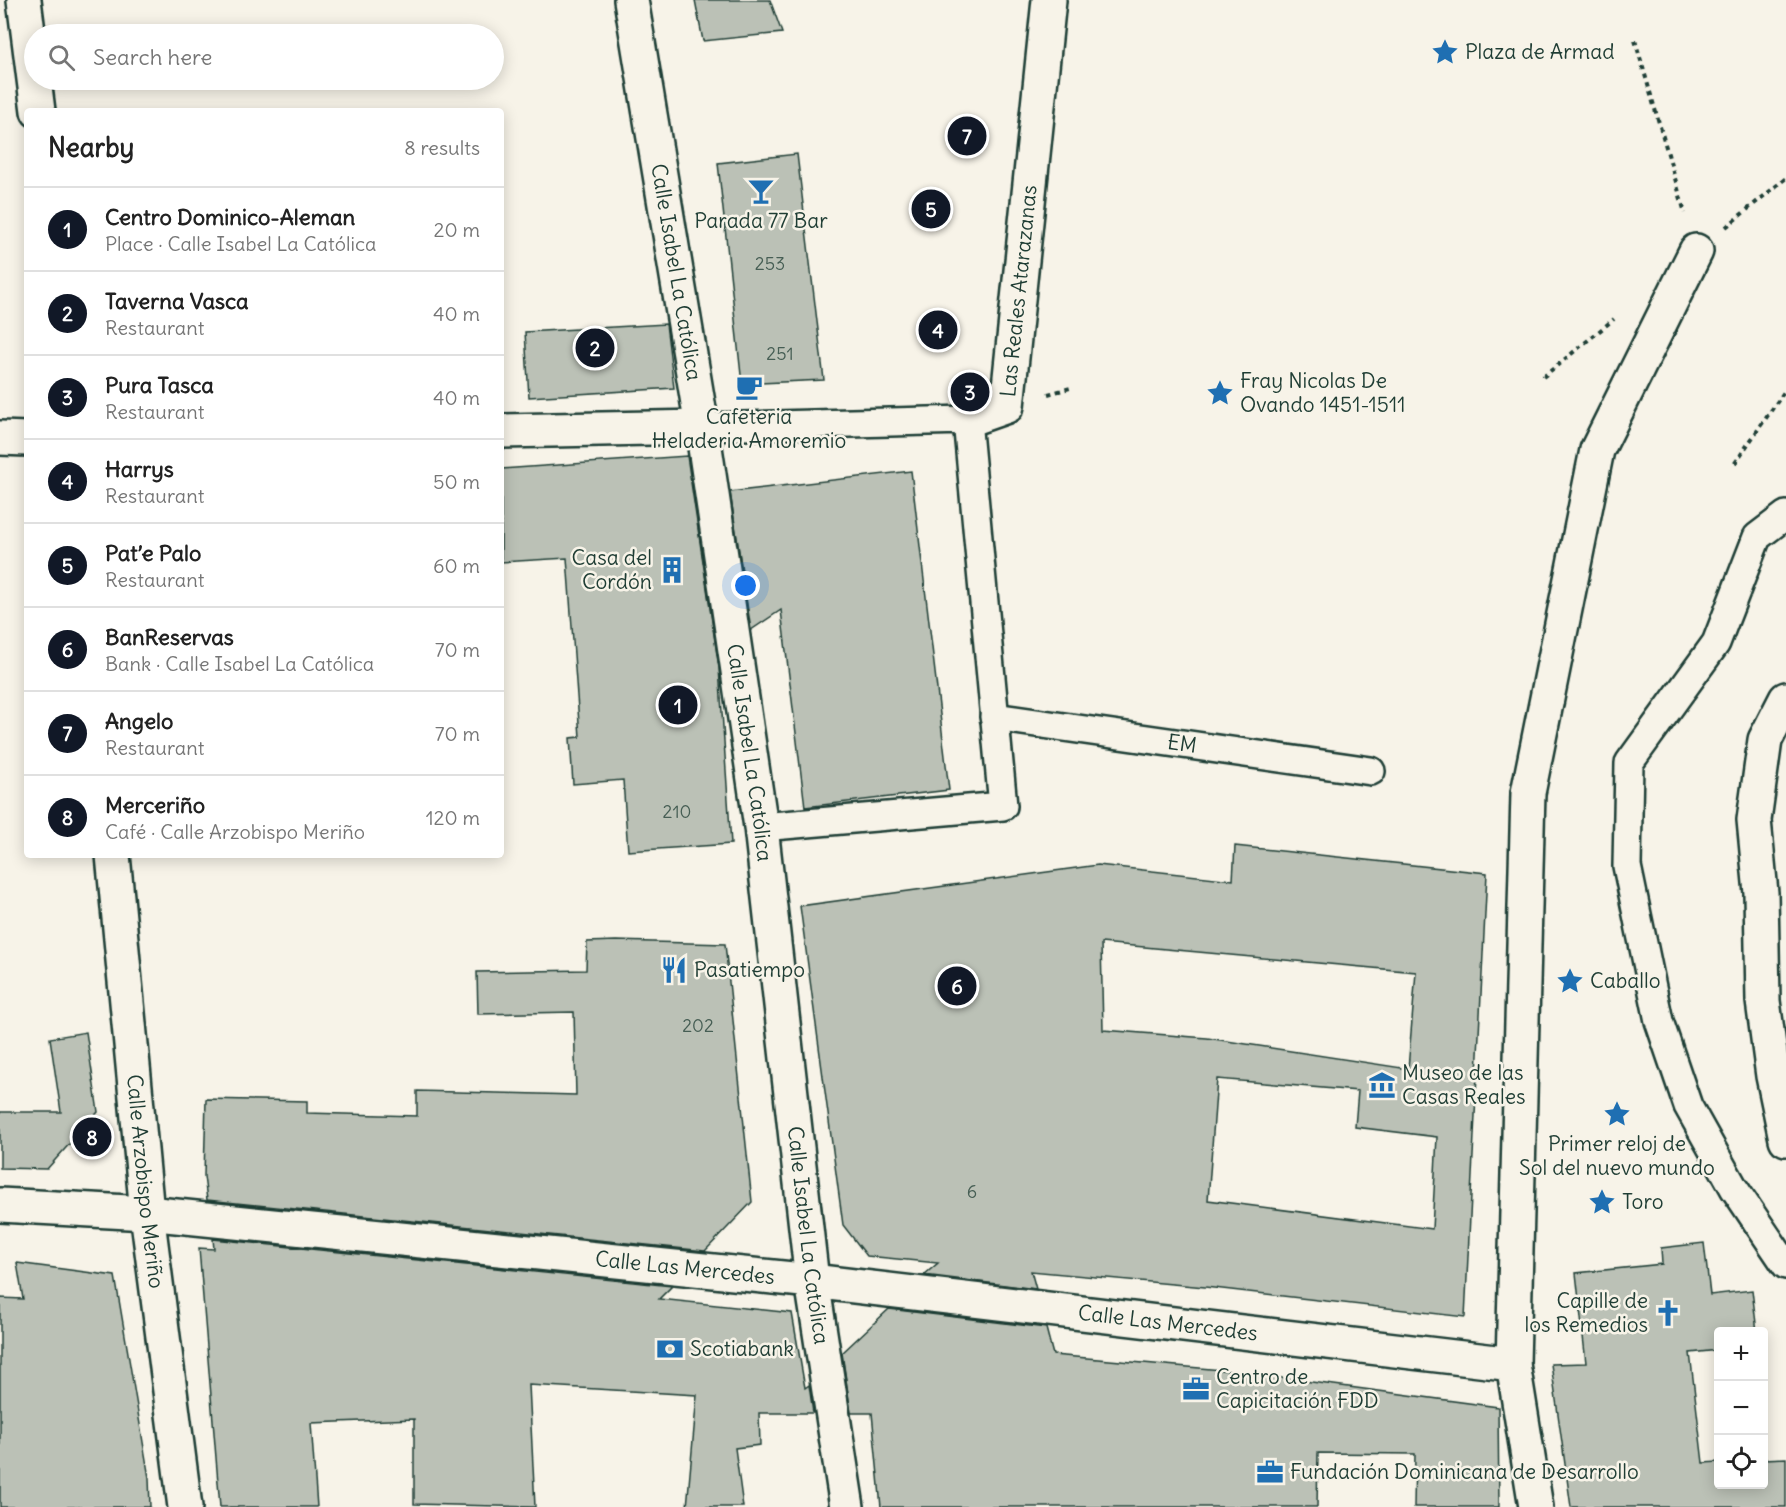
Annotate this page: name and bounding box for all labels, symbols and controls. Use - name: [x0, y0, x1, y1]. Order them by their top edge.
- search box: [24, 24, 504, 90]
- place icon: Plaza de Armad: [1430, 37, 1460, 67]
- place label: Plaza de Armad: [1465, 38, 1614, 65]
- icon: search: [45, 41, 78, 74]
- text: Search here: [93, 43, 212, 71]
- pin: 7: [948, 114, 986, 158]
- text: Nearby: [48, 131, 134, 164]
- text: 8 results: [404, 135, 480, 160]
- street label: Calle Isabel La Católica: [645, 162, 708, 383]
- bar icon: Parada 77 Bar: [746, 176, 776, 206]
- street label: Las Reales Atarazanas: [994, 184, 1043, 398]
- pin: 5: [912, 186, 950, 232]
- text: Centro Dominico-Aleman: [105, 203, 355, 231]
- place label: Parada 77 Bar: [694, 207, 828, 234]
- text: 1: [64, 217, 71, 242]
- text: 20 m: [434, 217, 480, 242]
- text: Place · Calle Isabel La Católica: [105, 231, 376, 256]
- house number: 253: [755, 252, 785, 275]
- text: Taverna Vasca: [105, 287, 249, 315]
- text: 2: [62, 301, 73, 326]
- text: 40 m: [433, 301, 480, 326]
- pin: 4: [918, 308, 958, 352]
- text: Restaurant: [105, 315, 204, 340]
- pin: 2: [576, 326, 614, 370]
- house number: 251: [766, 342, 794, 365]
- place label: Fray Nicolas De Ovando 1451-1511: [1240, 367, 1406, 418]
- pin: 3: [950, 370, 990, 414]
- text: Pura Tasca: [105, 371, 214, 399]
- cafe icon: Cafeteria Heladeria Amoremio: [734, 372, 764, 402]
- place icon: Fray Nicolas De Ovando 1451-1511: [1205, 378, 1235, 408]
- text: 3: [62, 385, 73, 410]
- text: 40 m: [433, 385, 480, 410]
- text: Restaurant: [105, 399, 204, 424]
- place label: Cafeteria Heladeria Amoremio: [652, 403, 846, 454]
- text: Harrys: [105, 455, 174, 483]
- text: 4: [62, 469, 73, 494]
- text: 50 m: [433, 469, 480, 494]
- text: Restaurant: [105, 483, 204, 508]
- text: Pat’e Palo: [105, 539, 201, 567]
- place label: Casa del Cordón: [572, 544, 652, 595]
- text: 5: [62, 553, 73, 578]
- text: 60 m: [433, 553, 480, 578]
- building icon: Casa del Cordón: [657, 555, 687, 585]
- text: Restaurant: [105, 567, 204, 592]
- your location: [731, 571, 760, 600]
- text: BanReservas: [105, 623, 234, 651]
- text: 6: [62, 637, 73, 662]
- text: 70 m: [435, 637, 480, 662]
- street label: Calle Isabel La Católica: [721, 642, 779, 863]
- text: Bank · Calle Isabel La Católica: [105, 651, 374, 676]
- pin: 1: [658, 682, 698, 728]
- text: Angelo: [105, 707, 173, 735]
- text: 7: [63, 721, 72, 746]
- text: 70 m: [435, 721, 480, 746]
- street label: EM: [1166, 728, 1199, 759]
- text: Restaurant: [105, 735, 204, 760]
- text: Merceriño: [105, 791, 205, 819]
- house number: 210: [663, 800, 691, 823]
- text: 8: [62, 805, 73, 830]
- text: 120 m: [426, 805, 480, 830]
- text: Café · Calle Arzobispo Meriño: [105, 819, 365, 844]
- restaurant icon: Pasatiempo: [659, 955, 689, 985]
- place label: Pasatiempo: [694, 956, 805, 983]
- pin: 6: [938, 964, 976, 1008]
- place icon: Caballo: [1555, 966, 1585, 996]
- place label: Caballo: [1590, 967, 1660, 994]
- house number: 202: [682, 1014, 714, 1037]
- place label: Museo de las Casas Reales: [1402, 1059, 1526, 1110]
- museum icon: Museo de las Casas Reales: [1367, 1070, 1397, 1100]
- street label: Calle Arzobispo Meriño: [121, 1073, 171, 1290]
- place icon: Primer reloj de Sol del nuevo mundo: [1602, 1099, 1632, 1129]
- pin: 8: [72, 1114, 112, 1160]
- street label: Calle Isabel La Católica: [782, 1125, 836, 1346]
- place label: Primer reloj de Sol del nuevo mundo: [1519, 1130, 1715, 1181]
- house number: 6: [967, 1180, 977, 1203]
- place icon: Toro: [1587, 1187, 1617, 1217]
- place label: Toro: [1622, 1188, 1664, 1215]
- street label: Calle Las Mercedes: [594, 1245, 776, 1290]
- place label: Capille de los Remedios: [1525, 1287, 1648, 1338]
- church icon: Capille de los Remedios: [1653, 1298, 1683, 1328]
- street label: Calle Las Mercedes: [1077, 1299, 1259, 1347]
- map controls: [1714, 1327, 1768, 1489]
- button: +: [1714, 1327, 1768, 1381]
- bank icon: Scotiabank: [655, 1334, 685, 1364]
- place label: Scotiabank: [690, 1335, 794, 1362]
- place label: Centro de Capicitación FDD: [1216, 1363, 1379, 1414]
- office icon: Centro de Capicitación FDD: [1181, 1374, 1211, 1404]
- button: −: [1714, 1381, 1768, 1435]
- button: locate: [1714, 1435, 1768, 1489]
- office icon: Fundación Dominicana de Desarrollo: [1255, 1457, 1285, 1487]
- place label: Fundación Dominicana de Desarrollo: [1290, 1458, 1639, 1485]

